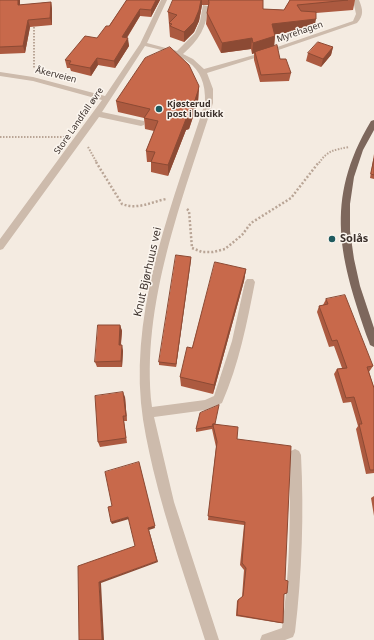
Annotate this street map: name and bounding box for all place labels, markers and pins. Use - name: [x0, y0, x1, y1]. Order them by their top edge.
- place label: Kjøsterud post i butikk: [167, 99, 223, 120]
- marker: Kjøsterud post i butikk: [154, 104, 164, 114]
- place label: Solås: [340, 232, 368, 246]
- marker: Solås: [327, 234, 337, 244]

